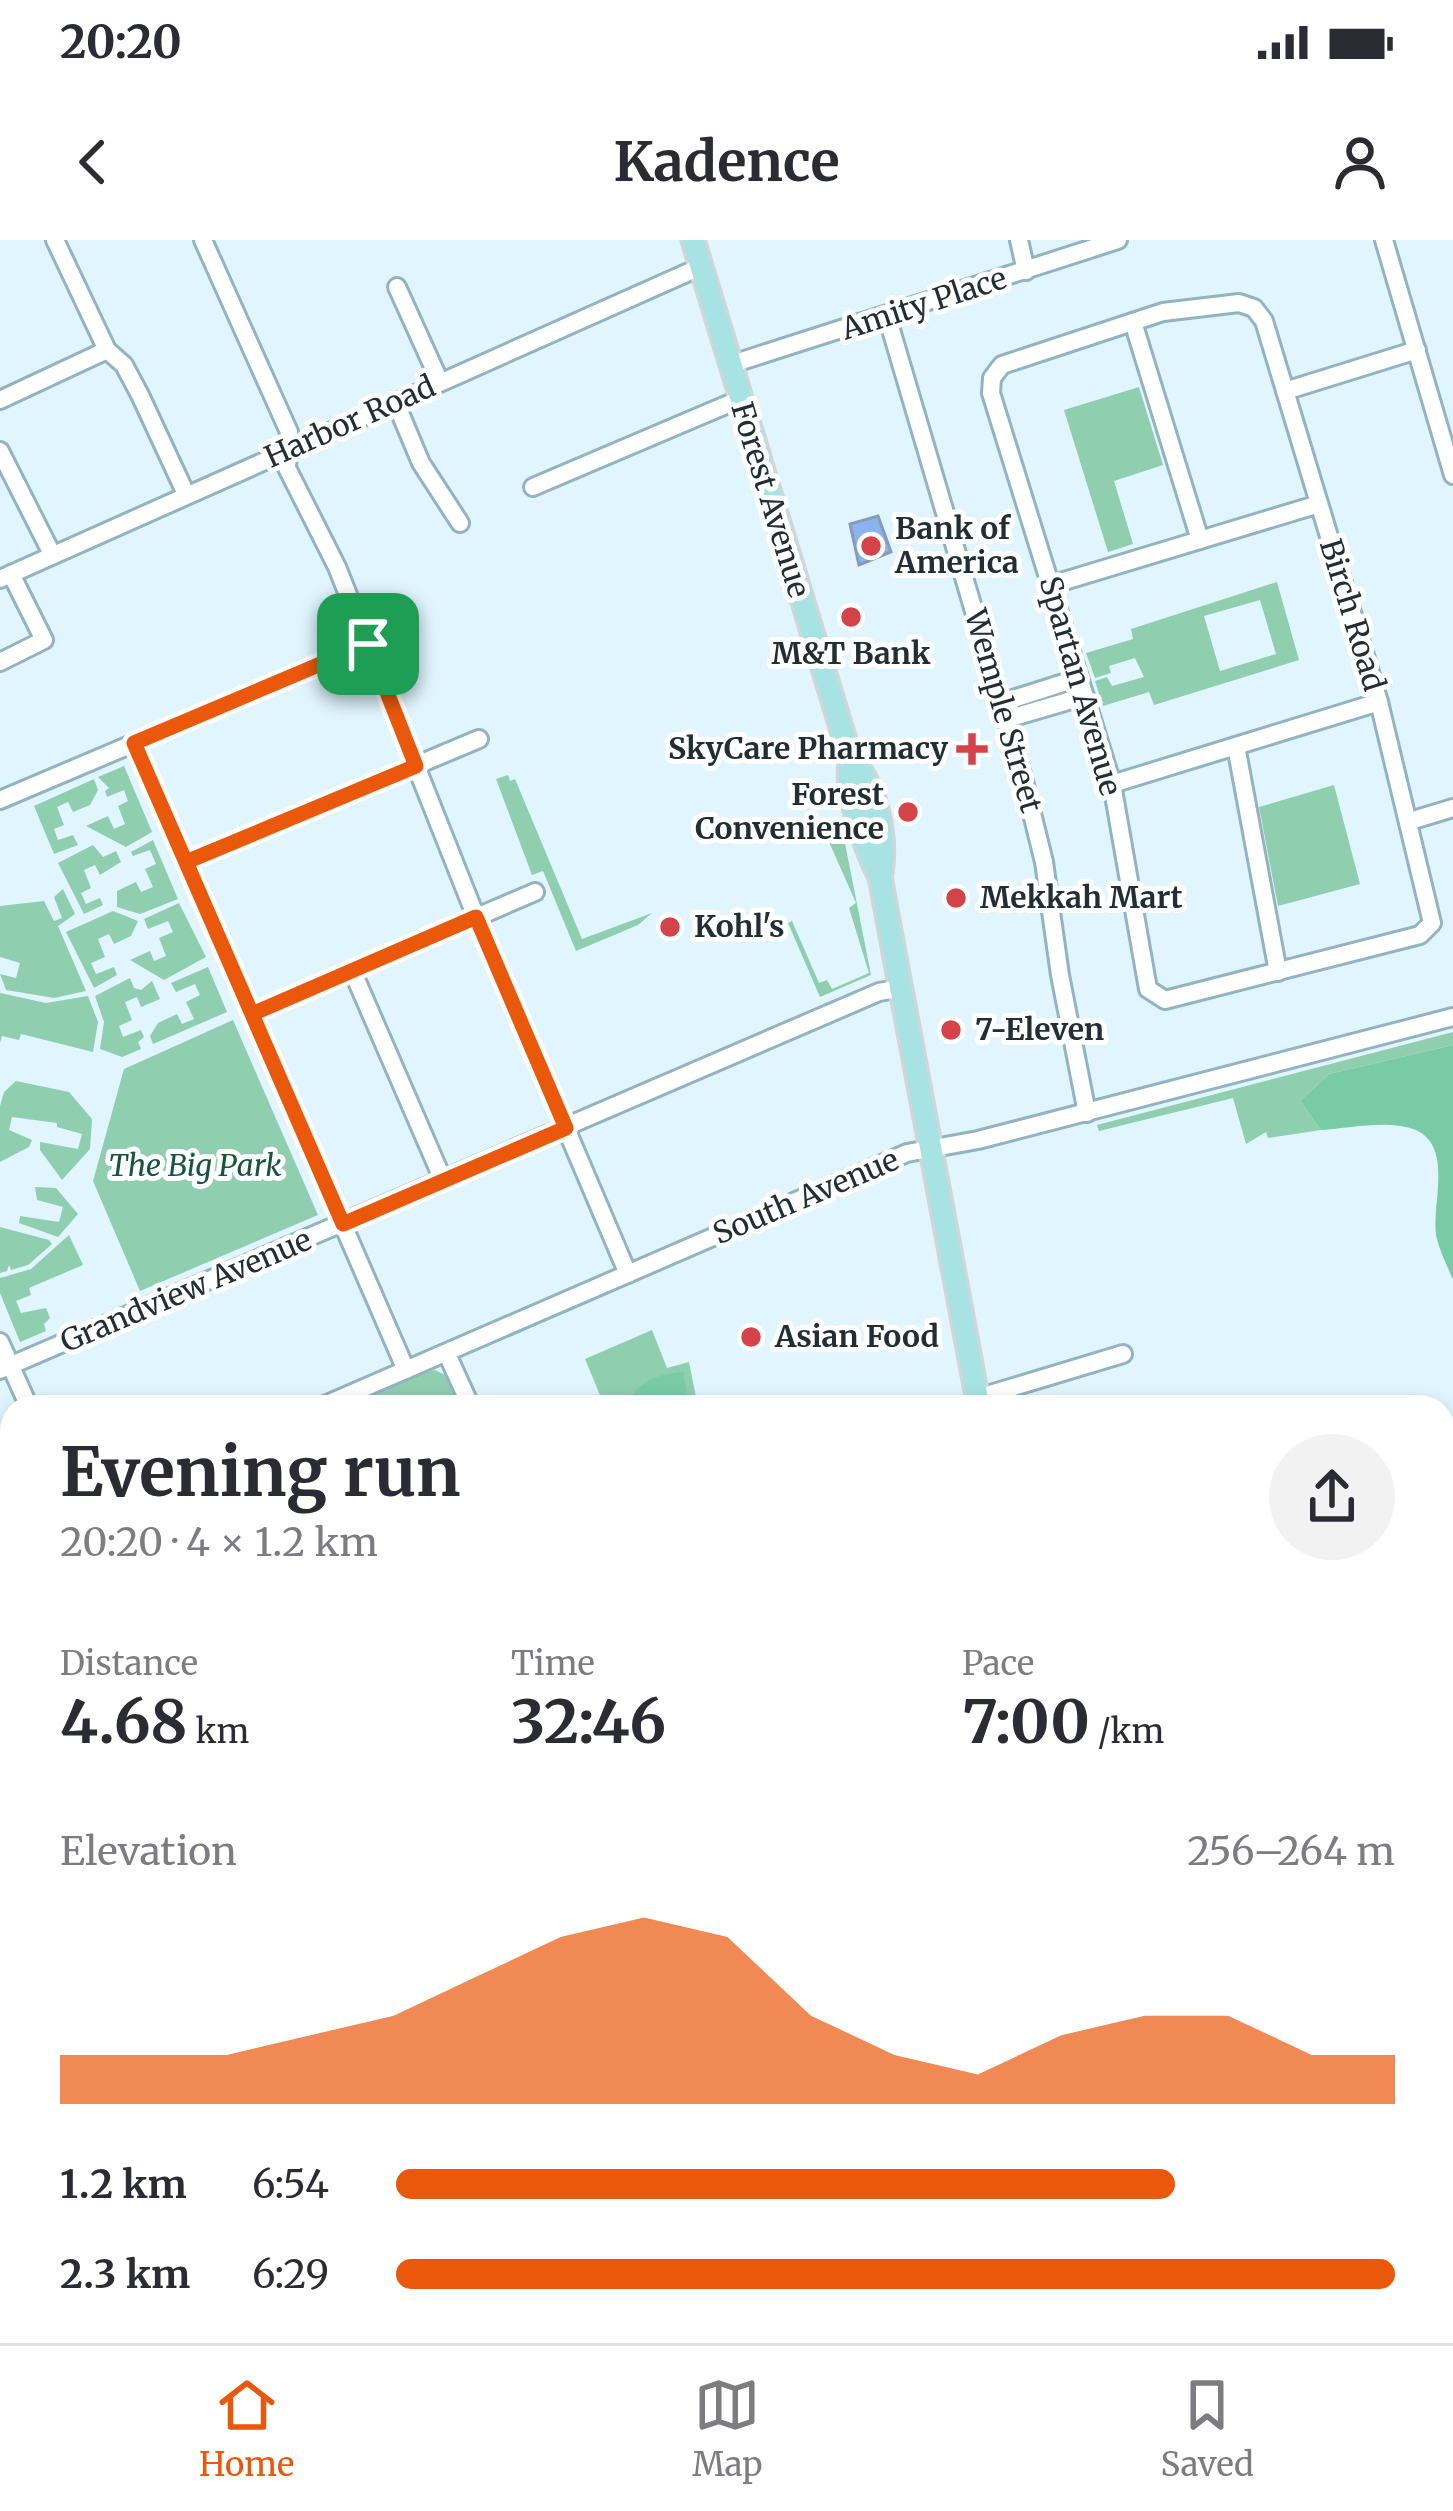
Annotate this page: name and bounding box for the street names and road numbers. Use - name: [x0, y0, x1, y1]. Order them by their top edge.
- street label: Amity Place: [835, 258, 1011, 348]
- street label: Harbor Road: [258, 367, 441, 476]
- street label: Forest Avenue: [723, 398, 819, 602]
- street label: Birch Road: [1312, 534, 1394, 695]
- street label: Spartan Avenue: [1032, 572, 1130, 800]
- street label: Wemple Street: [957, 604, 1051, 817]
- street label: South Avenue: [707, 1140, 904, 1252]
- street label: Grandview Avenue: [54, 1220, 317, 1360]

